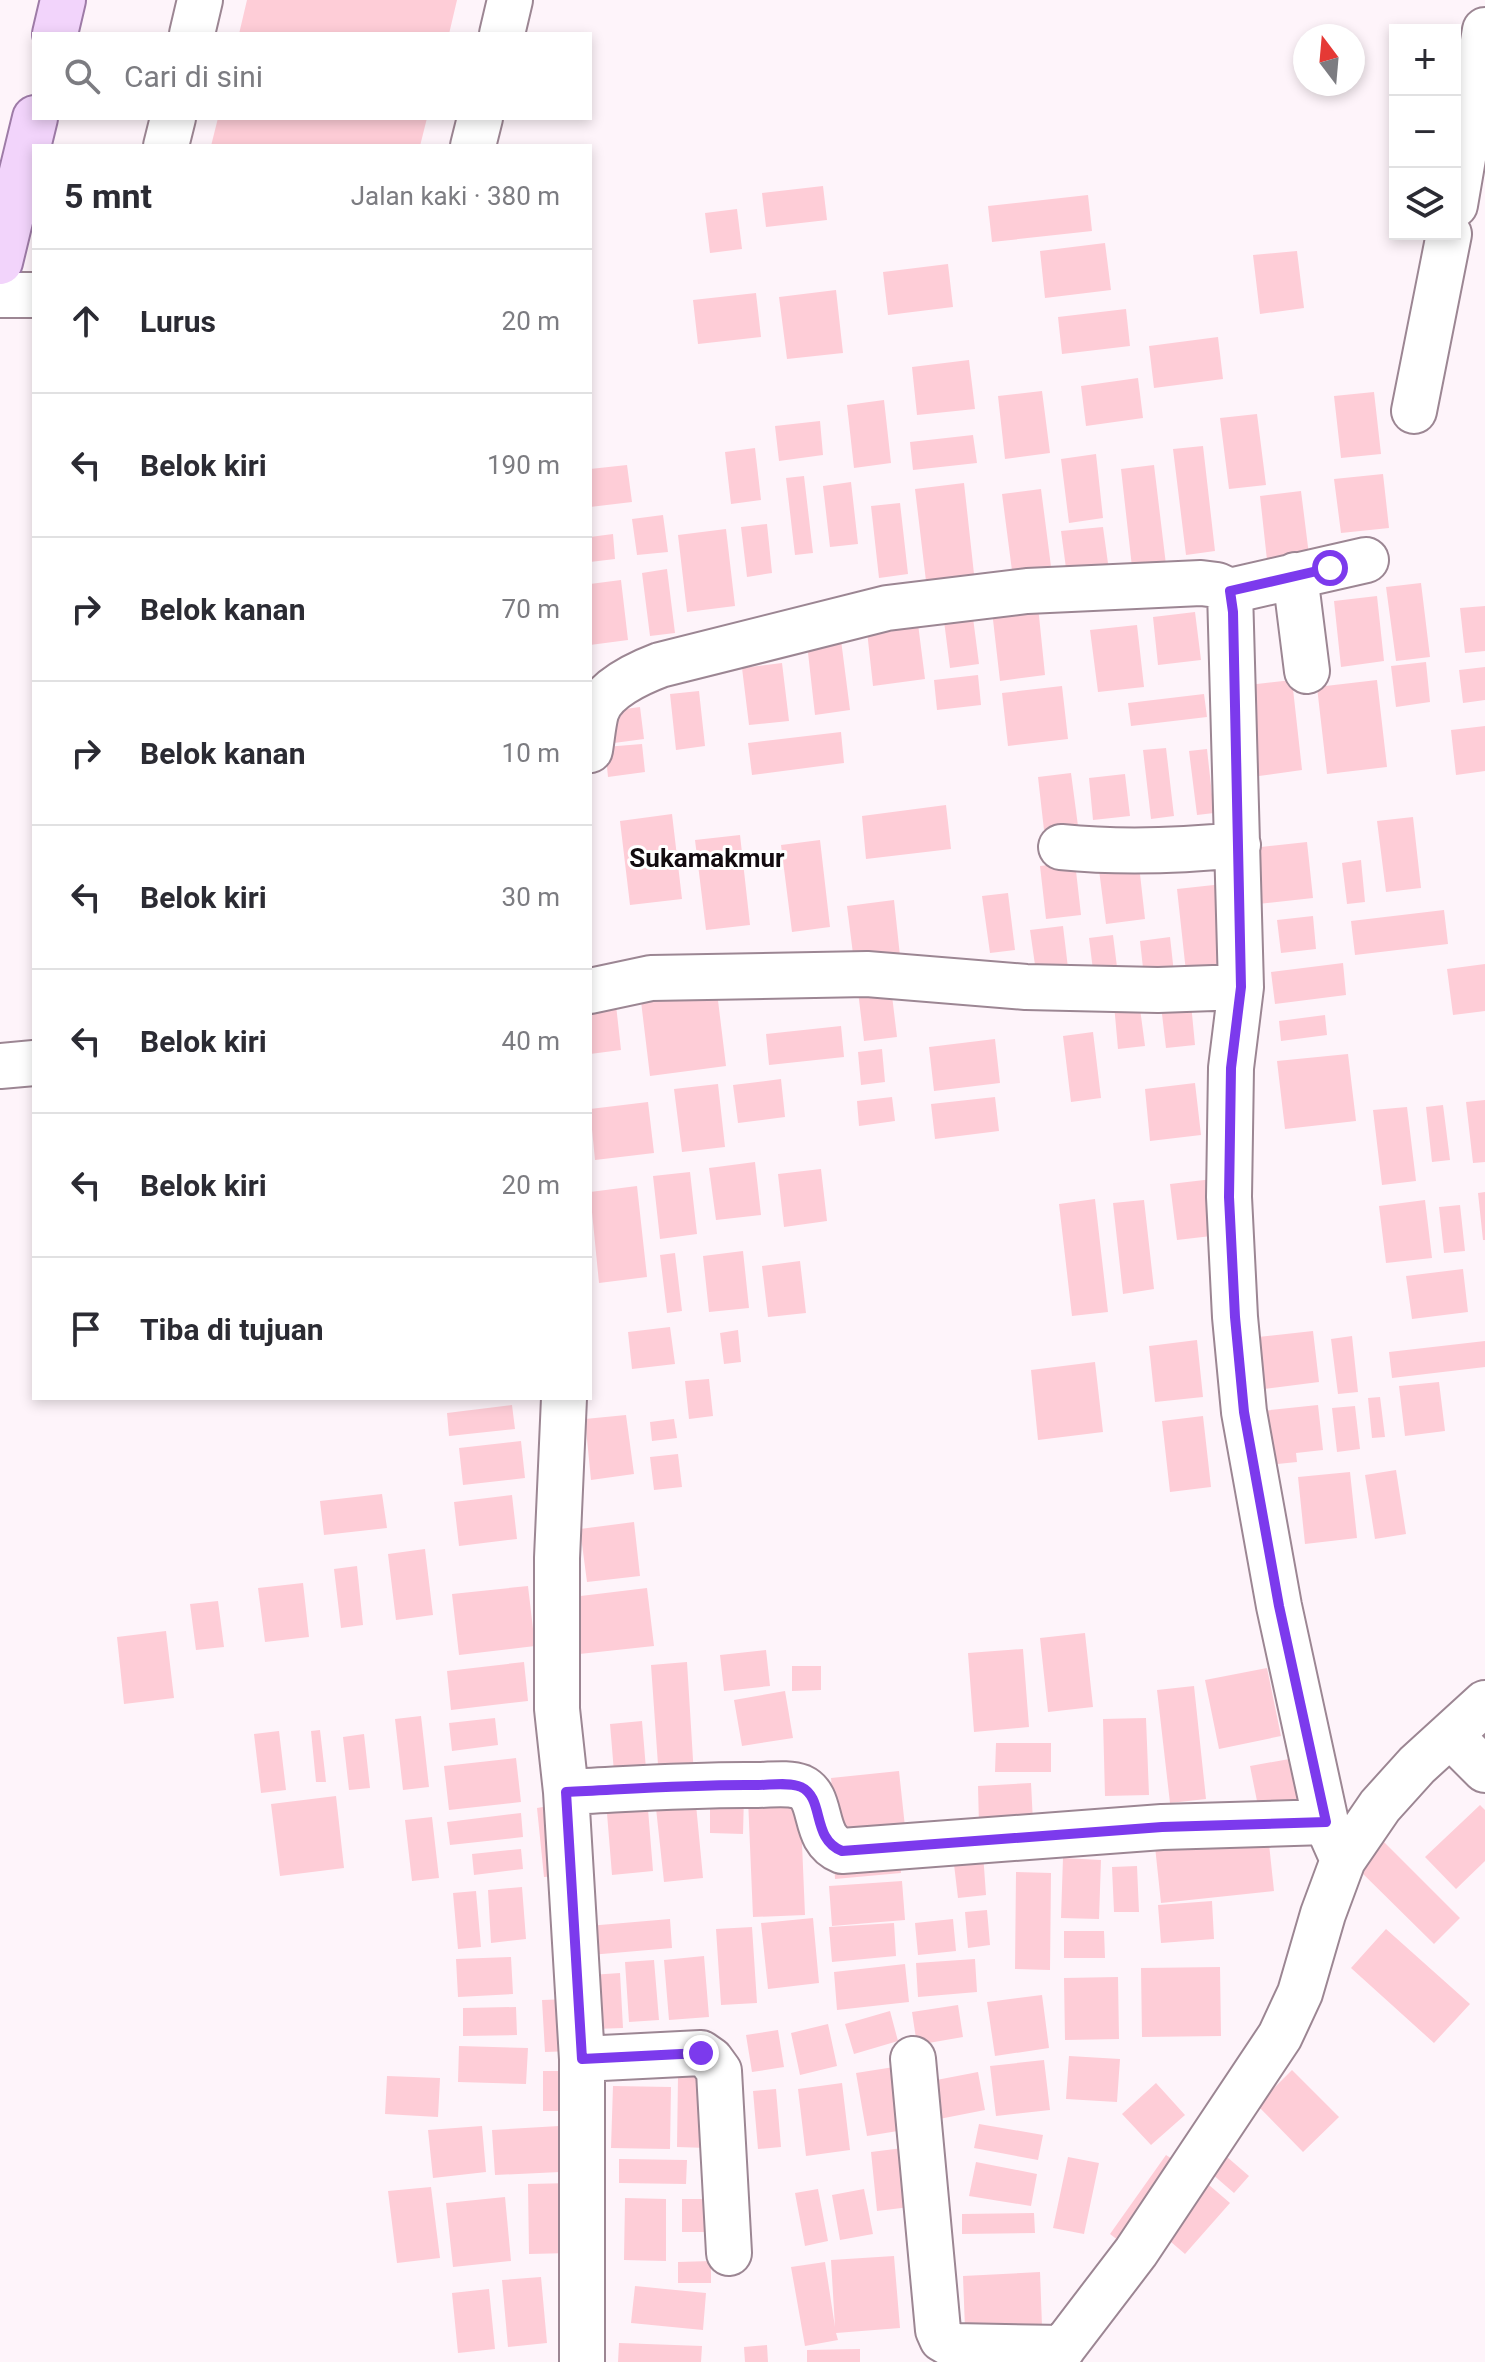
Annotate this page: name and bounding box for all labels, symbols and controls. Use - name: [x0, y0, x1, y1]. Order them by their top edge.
- north arrow: [1293, 24, 1365, 96]
- map controls: [1389, 24, 1461, 240]
- button: +: [1389, 24, 1461, 96]
- search box: [32, 32, 592, 120]
- icon: search: [60, 54, 104, 98]
- text: Cari di sini: [124, 59, 263, 94]
- button: −: [1389, 96, 1461, 168]
- button: layers: [1389, 168, 1461, 240]
- text: 5 mnt: [64, 176, 152, 216]
- text: Jalan kaki · 380 m: [351, 181, 560, 211]
- icon: ahead: [64, 299, 108, 343]
- text: Lurus: [140, 304, 216, 339]
- text: 20 m: [502, 306, 560, 336]
- icon: left: [64, 443, 108, 487]
- text: Belok kiri: [140, 448, 267, 483]
- text: 190 m: [487, 450, 560, 480]
- route start: [1312, 550, 1348, 586]
- icon: right: [64, 587, 108, 631]
- text: Belok kanan: [140, 592, 305, 627]
- text: 70 m: [502, 594, 560, 624]
- icon: right: [64, 731, 108, 775]
- text: Belok kanan: [140, 736, 305, 771]
- text: 10 m: [502, 738, 560, 768]
- district label: Sukamakmur: [629, 843, 785, 873]
- icon: left: [64, 875, 108, 919]
- text: Belok kiri: [140, 880, 267, 915]
- text: 30 m: [502, 882, 560, 912]
- icon: left: [64, 1019, 108, 1063]
- text: Belok kiri: [140, 1024, 267, 1059]
- text: 40 m: [502, 1026, 560, 1056]
- icon: left: [64, 1163, 108, 1207]
- text: Belok kiri: [140, 1168, 267, 1203]
- text: 20 m: [502, 1170, 560, 1200]
- icon: arrive: [64, 1307, 108, 1351]
- text: Tiba di tujuan: [140, 1312, 324, 1347]
- route end: [683, 2035, 719, 2071]

